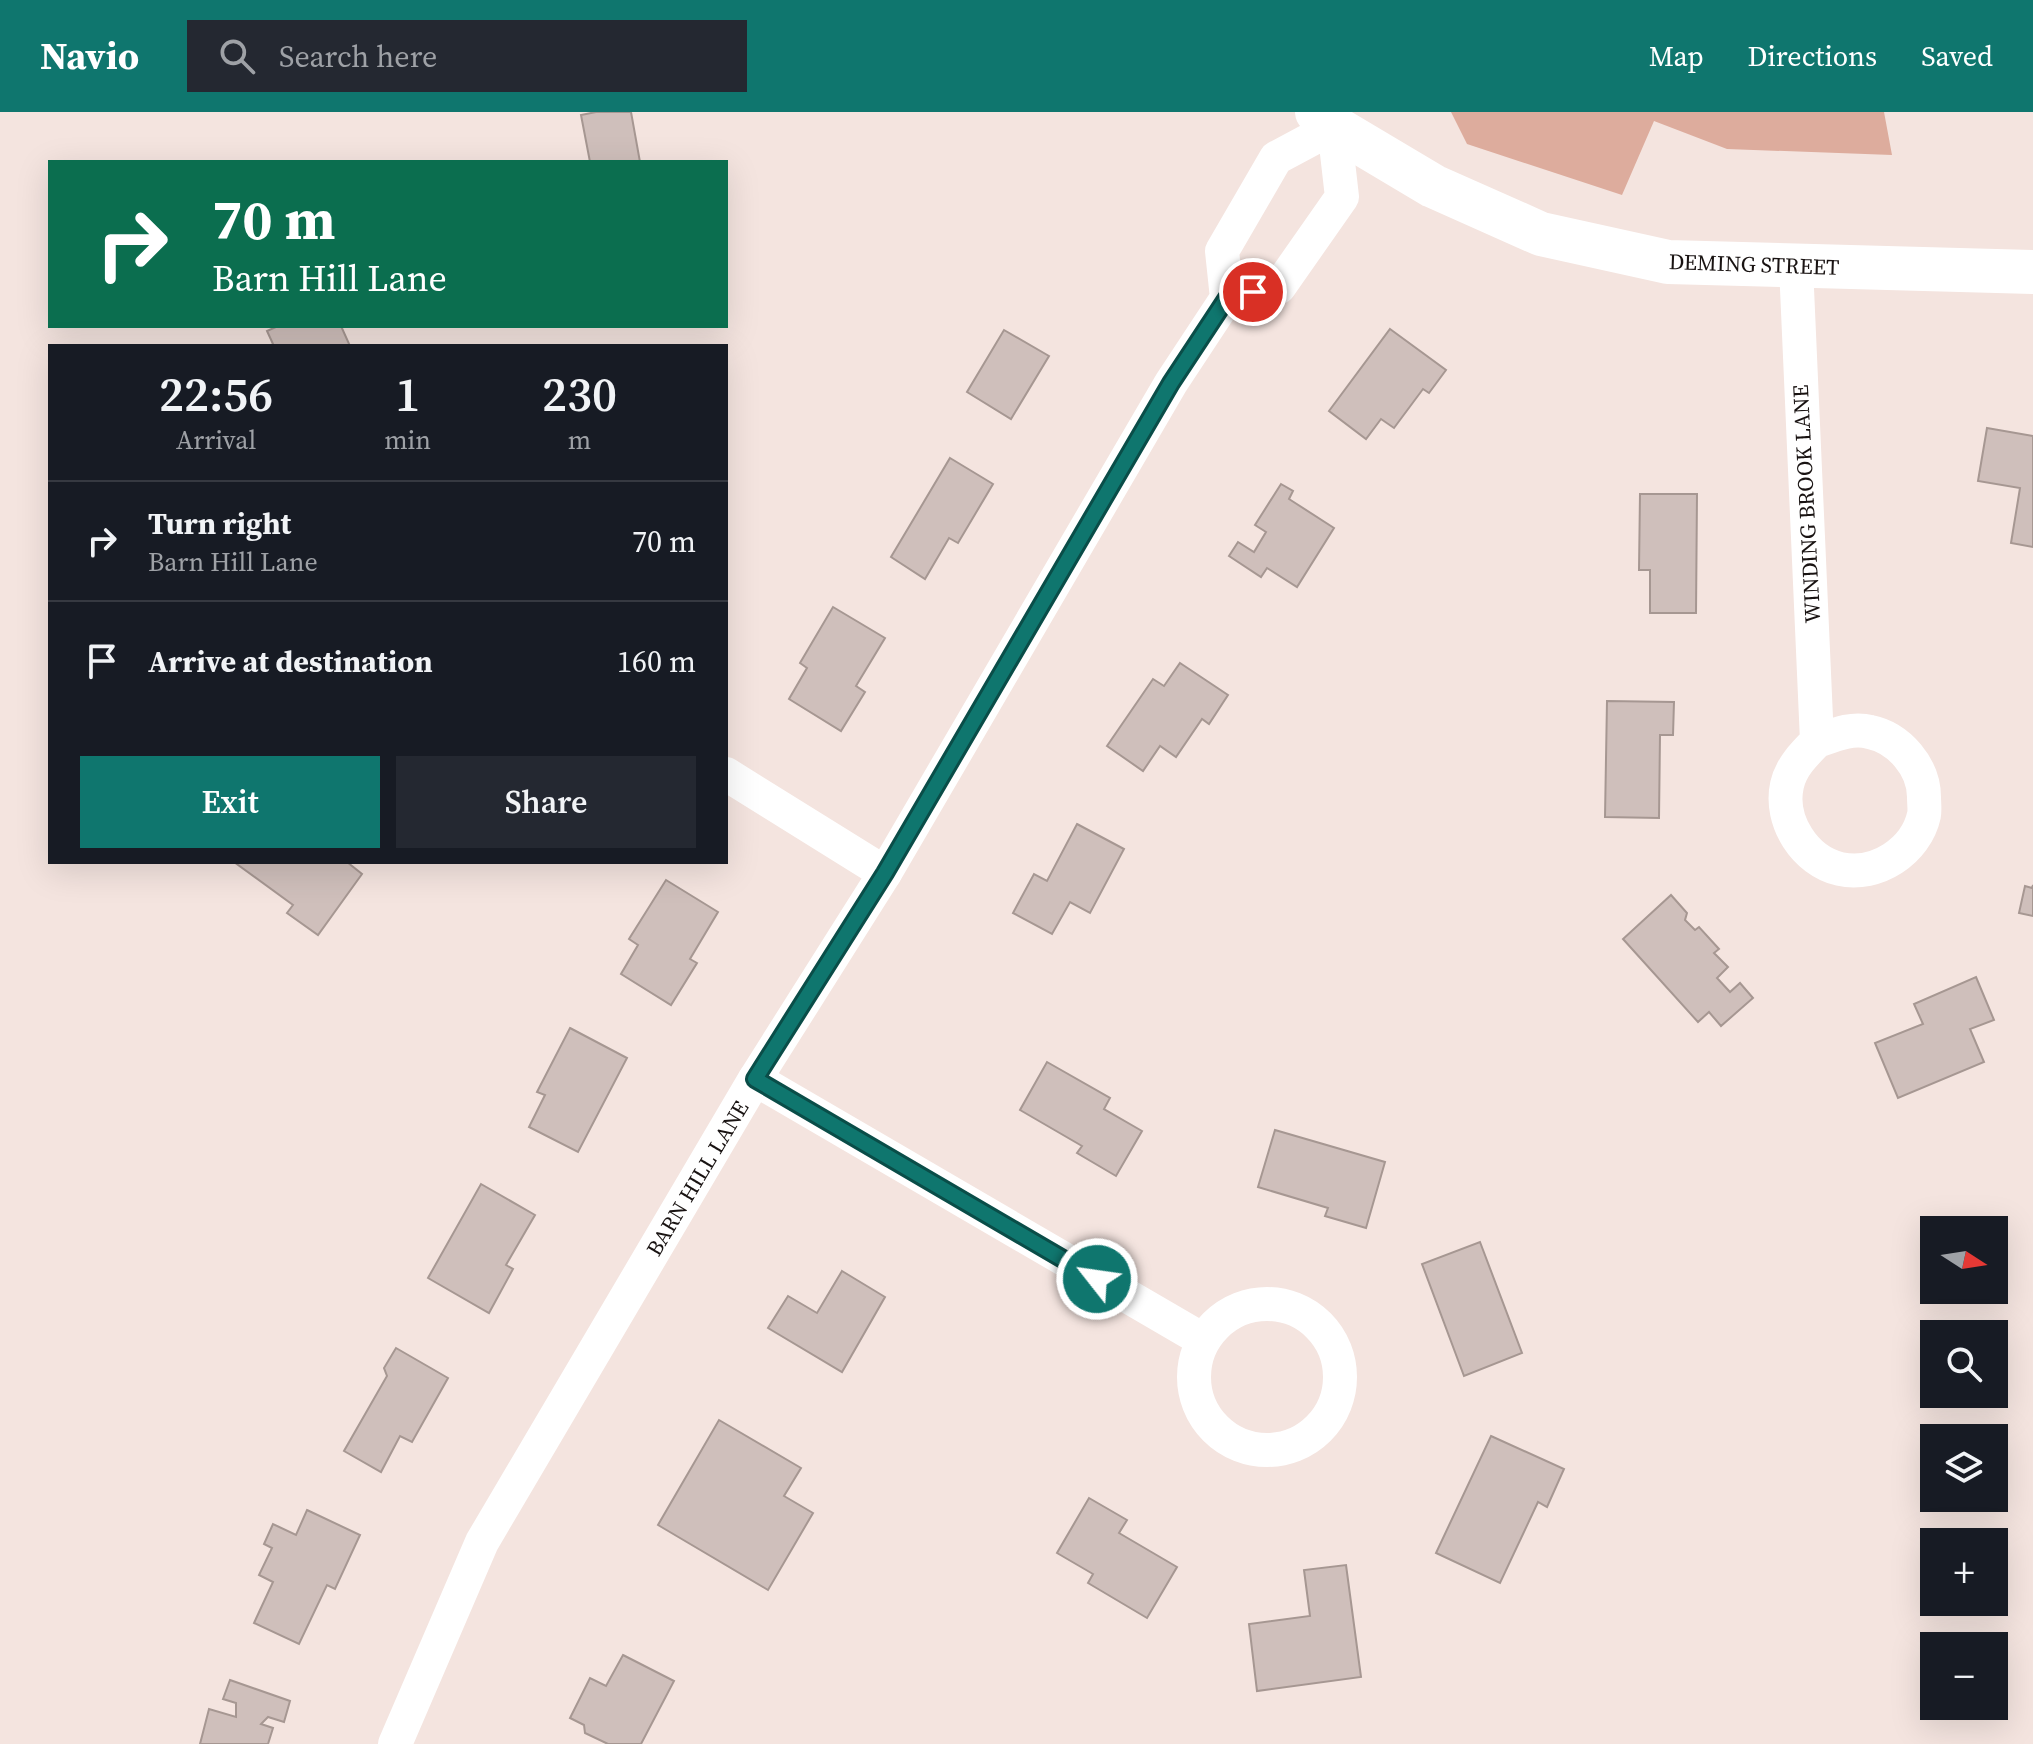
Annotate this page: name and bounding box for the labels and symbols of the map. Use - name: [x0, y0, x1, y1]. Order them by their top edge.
- street label: DEMING STREET: [1668, 246, 1840, 282]
- pin: [1219, 258, 1287, 326]
- street label: WINDING BROOK LANE: [1785, 384, 1827, 624]
- street label: BARN HILL LANE: [639, 1095, 755, 1261]
- north arrow: [1920, 1216, 2008, 1304]
- position arrow: [1055, 1237, 1139, 1321]

